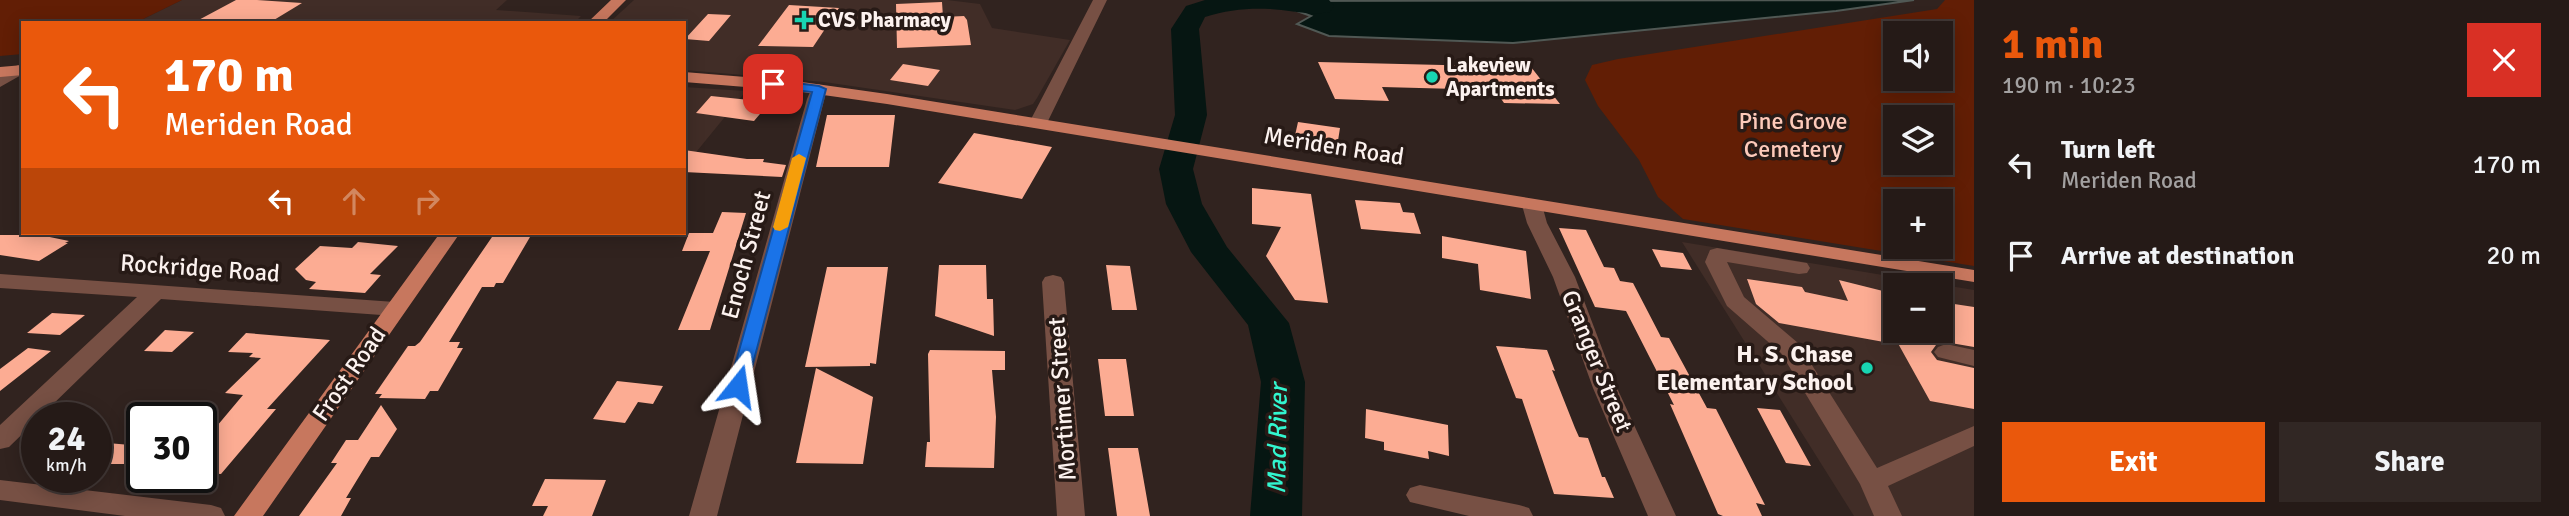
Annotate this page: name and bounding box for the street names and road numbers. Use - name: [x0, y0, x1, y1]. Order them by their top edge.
- street label: Meriden Road: [1262, 120, 1406, 172]
- street label: Enoch Street: [715, 188, 777, 322]
- street label: Rockridge Road: [119, 247, 281, 289]
- street label: Granger Street: [1555, 286, 1639, 436]
- street label: Mortimer Street: [1041, 316, 1083, 482]
- street label: Frost Road: [306, 321, 392, 427]

